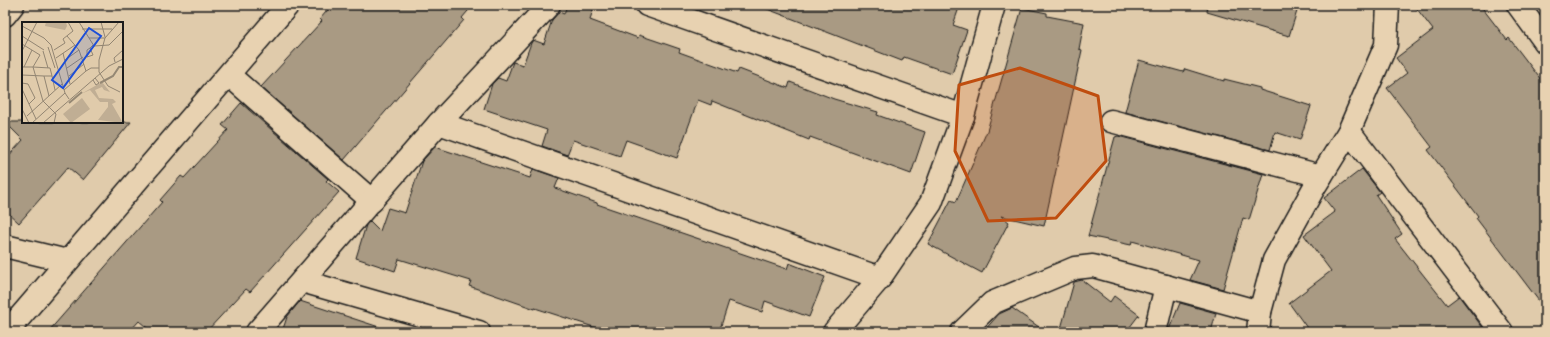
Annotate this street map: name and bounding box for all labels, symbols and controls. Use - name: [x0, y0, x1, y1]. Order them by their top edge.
- inset map: [22, 22, 123, 123]

